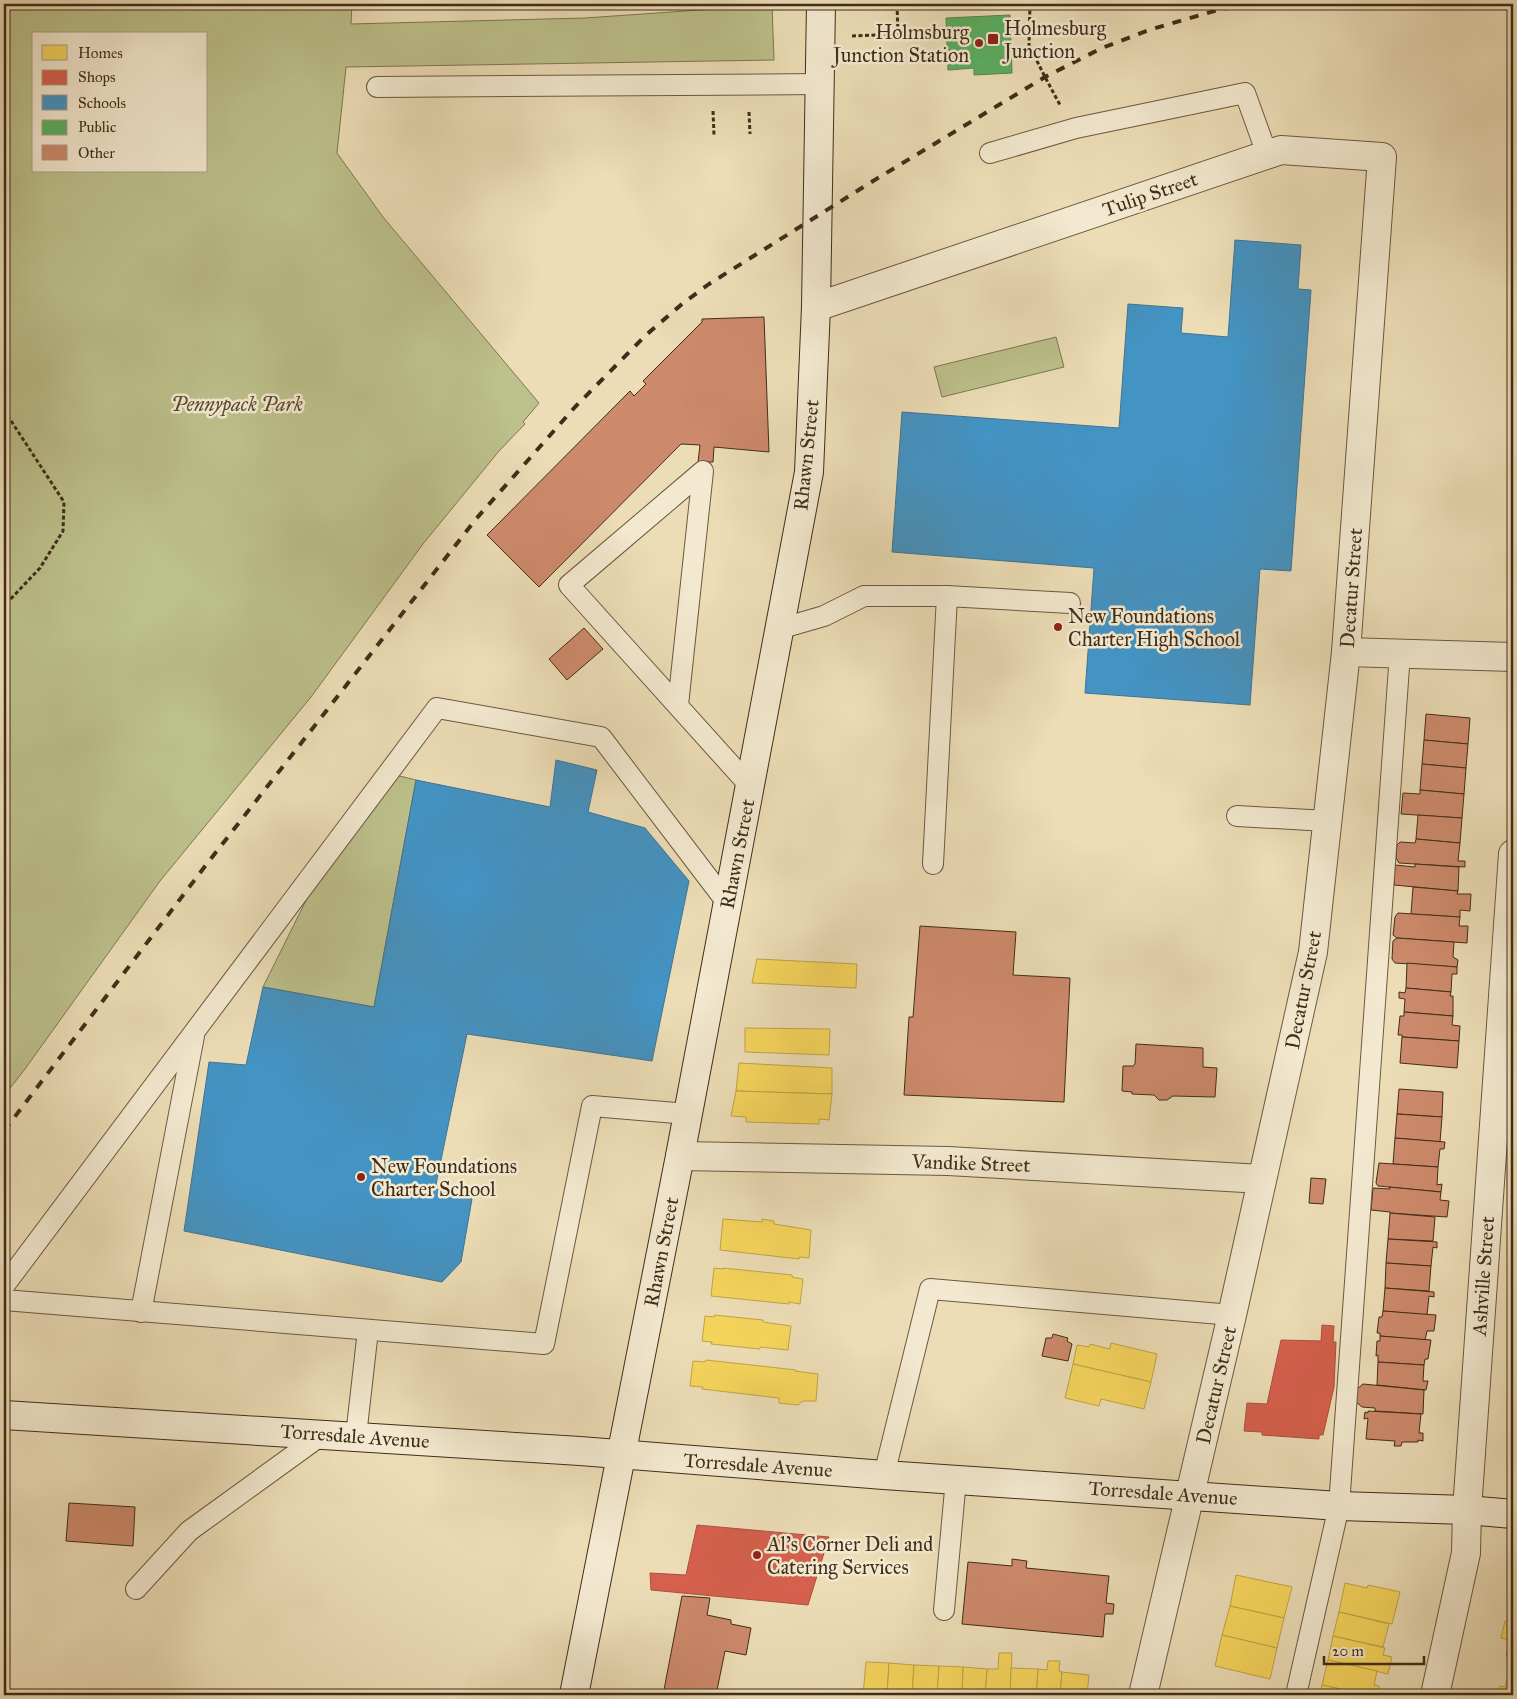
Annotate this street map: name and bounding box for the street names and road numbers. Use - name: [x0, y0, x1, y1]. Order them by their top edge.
- street label: Tulip Street: [1099, 167, 1201, 221]
- street label: Rhawn Street: [788, 398, 824, 512]
- street label: Decatur Street: [1335, 527, 1367, 649]
- street label: Rhawn Street: [715, 797, 759, 911]
- street label: Decatur Street: [1280, 929, 1326, 1051]
- street label: Vandike Street: [910, 1149, 1031, 1177]
- street label: Rhawn Street: [639, 1195, 683, 1309]
- street label: Ashville Street: [1467, 1215, 1499, 1338]
- street label: Decatur Street: [1191, 1324, 1241, 1446]
- street label: Torresdale Avenue: [280, 1419, 430, 1453]
- street label: Torresdale Avenue: [683, 1448, 833, 1482]
- street label: Torresdale Avenue: [1088, 1476, 1238, 1510]

